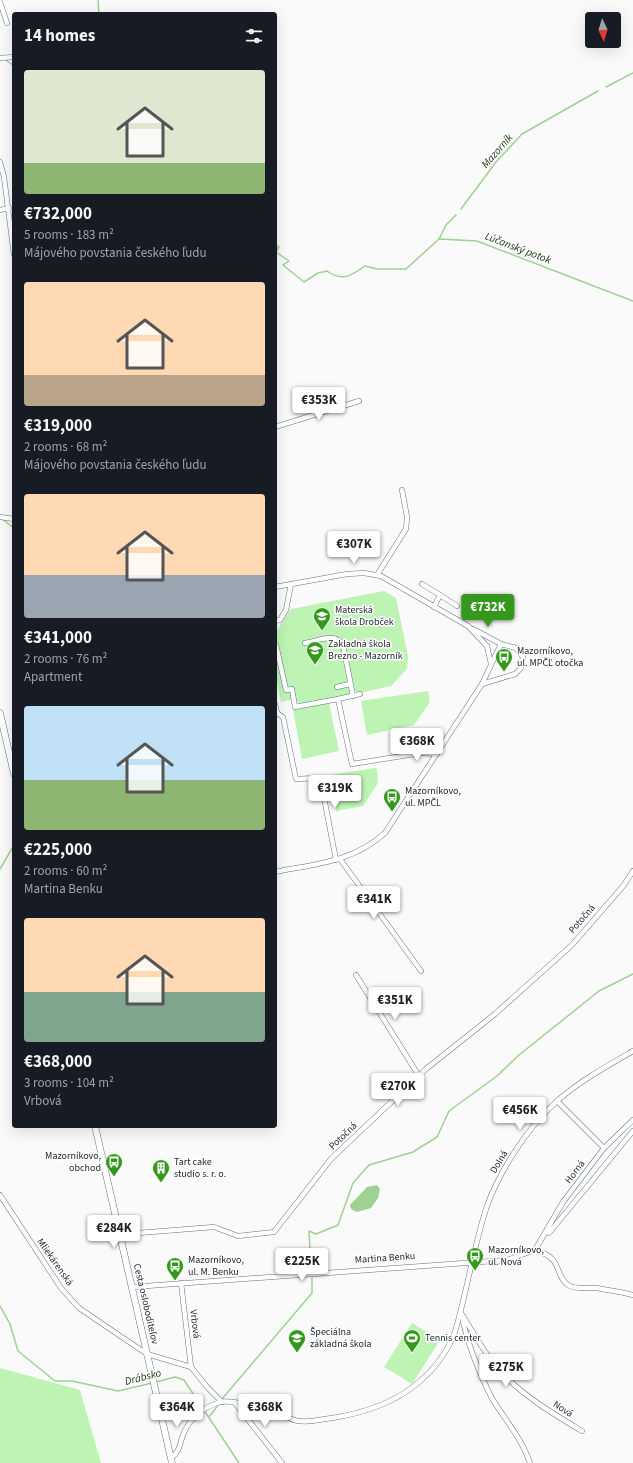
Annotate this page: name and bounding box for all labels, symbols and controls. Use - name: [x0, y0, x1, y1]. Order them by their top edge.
- north arrow: [585, 12, 621, 48]
- map controls: [585, 12, 621, 48]
- text: 14 homes: [24, 24, 95, 48]
- icon: filters: [243, 25, 265, 47]
- icon: home: [109, 96, 181, 168]
- water label: Mazorník: [478, 130, 517, 171]
- text: €732,000: [24, 202, 92, 226]
- text: 5 rooms · 183 m²: [24, 226, 114, 244]
- water label: Lúčanský potok: [483, 229, 554, 268]
- text: Májového povstania českého ľudu: [24, 244, 207, 262]
- icon: home: [109, 308, 181, 380]
- pin: €353K: [291, 387, 347, 421]
- text: €353K: [301, 391, 337, 409]
- text: €319,000: [24, 414, 92, 438]
- text: 2 rooms · 68 m²: [24, 438, 107, 456]
- text: Májového povstania českého ľudu: [24, 456, 207, 474]
- icon: home: [109, 520, 181, 592]
- pin: €307K: [326, 531, 382, 565]
- text: €307K: [336, 535, 372, 553]
- pin: €732K: [460, 594, 516, 628]
- text: €732K: [470, 598, 506, 616]
- place label: Materská škola Drobček: [335, 603, 394, 629]
- school or university icon: Materská škola Drobček: [312, 606, 332, 631]
- text: €341,000: [24, 626, 92, 650]
- place label: Zakladná škola Brezno - Mazorník: [328, 637, 403, 663]
- school or university icon: Zakladná škola Brezno - Mazorník: [305, 640, 325, 665]
- place label: Mazorníkovo, ul. MPČĽ otočka: [517, 644, 583, 670]
- bus stop icon: Mazorníkovo, ul. MPČĽ otočka: [494, 647, 514, 672]
- text: 2 rooms · 76 m²: [24, 650, 107, 668]
- text: Apartment: [24, 668, 82, 686]
- pin: €368K: [389, 728, 445, 762]
- icon: home: [109, 732, 181, 804]
- text: €368K: [399, 732, 435, 750]
- pin: €319K: [307, 775, 363, 809]
- text: €319K: [317, 779, 353, 797]
- place label: Mazorníkovo, ul. MPČL: [405, 784, 461, 810]
- bus stop icon: Mazorníkovo, ul. MPČL: [382, 787, 402, 812]
- text: €225,000: [24, 838, 92, 862]
- text: 2 rooms · 60 m²: [24, 862, 107, 880]
- text: Martina Benku: [24, 880, 103, 898]
- pin: €341K: [346, 886, 402, 920]
- text: €341K: [356, 890, 392, 908]
- street label: Potočná: [565, 901, 599, 937]
- icon: home: [109, 944, 181, 1016]
- pin: €351K: [367, 987, 423, 1021]
- text: €351K: [377, 991, 413, 1009]
- text: €368,000: [24, 1050, 92, 1074]
- pin: €270K: [370, 1073, 426, 1107]
- text: 3 rooms · 104 m²: [24, 1074, 114, 1092]
- text: €270K: [380, 1077, 416, 1095]
- text: Vrbová: [24, 1092, 62, 1110]
- pin: €456K: [492, 1097, 548, 1131]
- text: €456K: [502, 1101, 538, 1119]
- street label: Potočná: [326, 1119, 360, 1153]
- street label: Dolná: [487, 1148, 511, 1176]
- place label: Mazorníkovo, obchod: [45, 1149, 101, 1175]
- bus stop icon: Mazorníkovo, obchod: [104, 1152, 124, 1177]
- place label: Tart cake studio s. r. o.: [174, 1155, 226, 1181]
- street label: Horná: [562, 1157, 588, 1187]
- building icon: Tart cake studio s. r. o.: [151, 1158, 171, 1183]
- pin: €284K: [86, 1215, 142, 1249]
- text: €284K: [96, 1219, 132, 1237]
- street label: Mliekárenská: [33, 1235, 77, 1289]
- place label: Mazorníkovo, ul. Nová: [488, 1243, 544, 1269]
- bus stop icon: Mazorníkovo, ul. Nová: [465, 1246, 485, 1271]
- pin: €225K: [274, 1248, 330, 1282]
- street label: Martina Benku: [354, 1249, 416, 1267]
- text: €225K: [284, 1252, 320, 1270]
- place label: Mazorníkovo, ul. M. Benku: [188, 1253, 244, 1279]
- bus stop icon: Mazorníkovo, ul. M. Benku: [165, 1256, 185, 1281]
- street label: Cesta osloboditeľov: [130, 1262, 162, 1346]
- street label: Vrbová: [186, 1309, 204, 1339]
- place label: Špeciálna základná škola: [310, 1325, 372, 1351]
- school or university icon: Špeciálna základná škola: [287, 1328, 307, 1353]
- sports icon: Tennis center: [402, 1328, 422, 1353]
- place label: Tennis center: [425, 1331, 481, 1345]
- pin: €275K: [478, 1354, 534, 1388]
- text: €275K: [488, 1358, 524, 1376]
- water label: Drábsko: [123, 1365, 163, 1389]
- pin: €364K: [149, 1394, 205, 1428]
- pin: €368K: [237, 1394, 293, 1428]
- street label: Nová: [550, 1397, 576, 1421]
- text: €364K: [159, 1398, 195, 1416]
- text: €368K: [247, 1398, 283, 1416]

